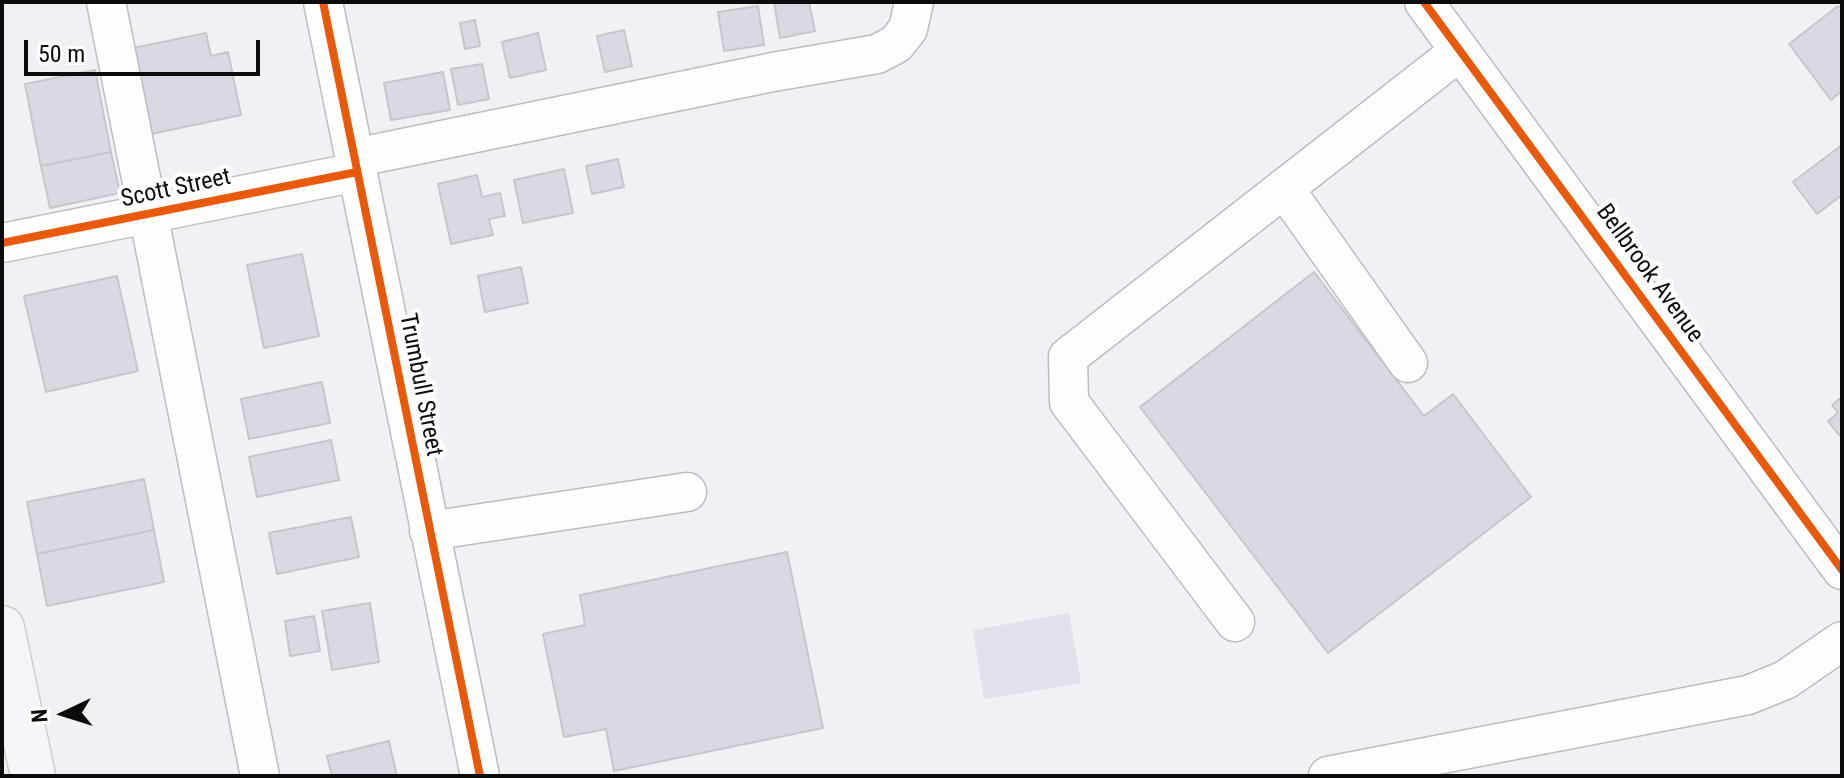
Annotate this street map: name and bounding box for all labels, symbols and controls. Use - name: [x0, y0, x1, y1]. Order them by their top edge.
- scale bar: [28, 24, 264, 74]
- text: 50 m: [38, 40, 85, 68]
- street label: Scott Street: [118, 163, 234, 215]
- street label: Bellbrook Avenue: [1589, 199, 1709, 349]
- street label: Trumbull Street: [392, 311, 448, 459]
- north arrow: [24, 674, 104, 754]
- text: N: [27, 708, 53, 723]

